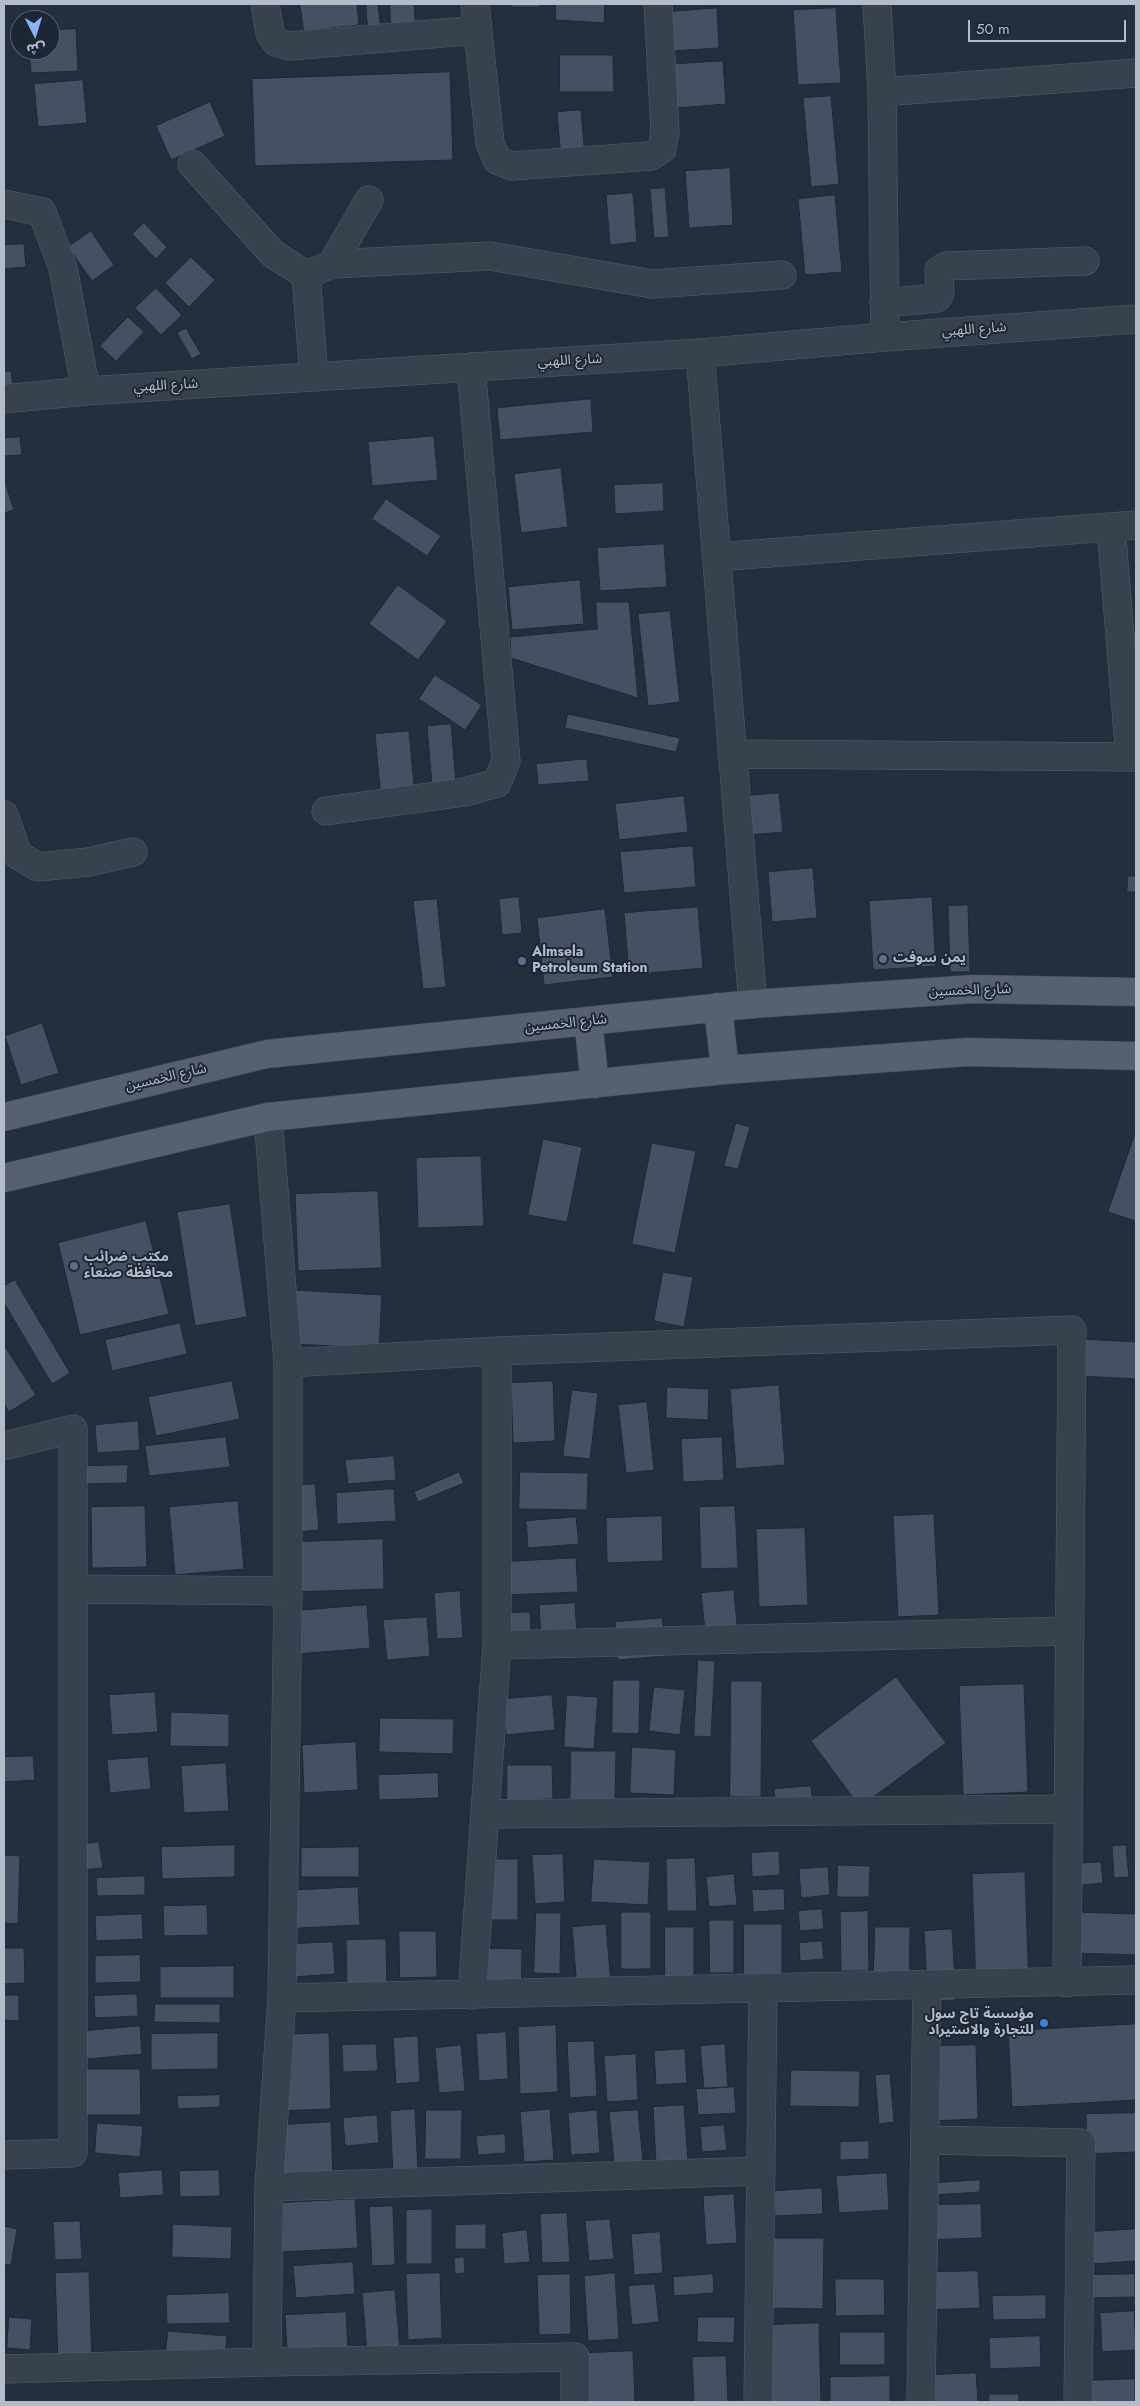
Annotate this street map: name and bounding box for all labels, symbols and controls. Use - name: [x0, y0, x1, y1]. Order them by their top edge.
- north arrow: [10, 10, 60, 60]
- scale bar: [970, 10, 1128, 42]
- text: 50 m: [976, 18, 1010, 40]
- text: ش: [26, 38, 47, 60]
- street label: شارع اللهبي: [941, 319, 1007, 341]
- street label: شارع اللهبي: [537, 351, 603, 371]
- street label: شارع اللهبي: [133, 376, 199, 396]
- place label: Almsela Petroleum Station: [532, 945, 647, 978]
- place label: يمن سوفت: [893, 951, 966, 967]
- marker: يمن سوفت: [877, 953, 889, 965]
- marker: Almsela Petroleum Station: [516, 955, 528, 967]
- street label: شارع الخمسين: [928, 981, 1012, 1001]
- street label: شارع الخمسين: [524, 1011, 608, 1037]
- street label: شارع الخمسين: [124, 1061, 208, 1095]
- place label: مكتب ضرائب محافظة صنعاء: [84, 1250, 173, 1282]
- marker: مكتب ضرائب محافظة صنعاء: [68, 1260, 80, 1272]
- place label: مؤسسة تاج سول للتجارة والاستيراد: [925, 2007, 1034, 2040]
- marker: مؤسسة تاج سول للتجارة والاستيراد: [1038, 2017, 1050, 2029]

